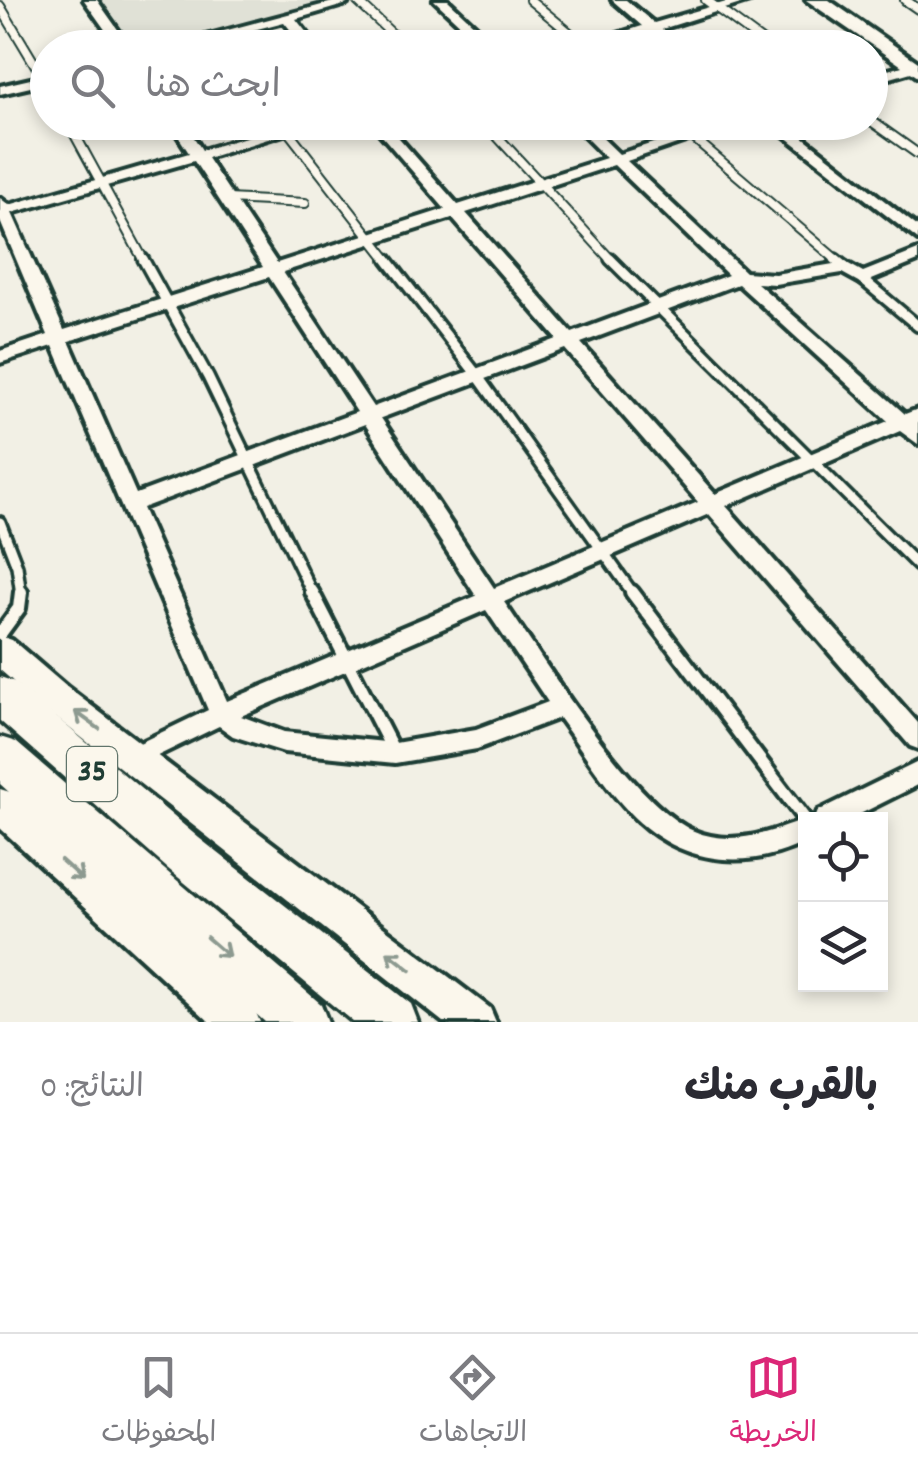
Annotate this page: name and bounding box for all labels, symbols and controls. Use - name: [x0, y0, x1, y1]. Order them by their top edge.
- search box: [30, 30, 888, 140]
- icon: search: [65, 58, 120, 113]
- text: ابحث هنا: [145, 61, 281, 116]
- one-way arrow: [73, 710, 101, 731]
- road number: 35: [67, 747, 117, 801]
- map controls: [798, 812, 888, 992]
- button: locate: [798, 812, 888, 902]
- one-way arrow: [59, 859, 84, 882]
- button: layers: [798, 902, 888, 992]
- one-way arrow: [205, 936, 230, 959]
- one-way arrow: [387, 950, 413, 972]
- text: بالقرب منك: [684, 1061, 878, 1121]
- text: النتائج: 0: [40, 1067, 144, 1113]
- tab: المحفوظات: [101, 1350, 217, 1456]
- tab: الاتجاهات: [419, 1350, 527, 1456]
- tab: الخريطة: [729, 1350, 817, 1456]

